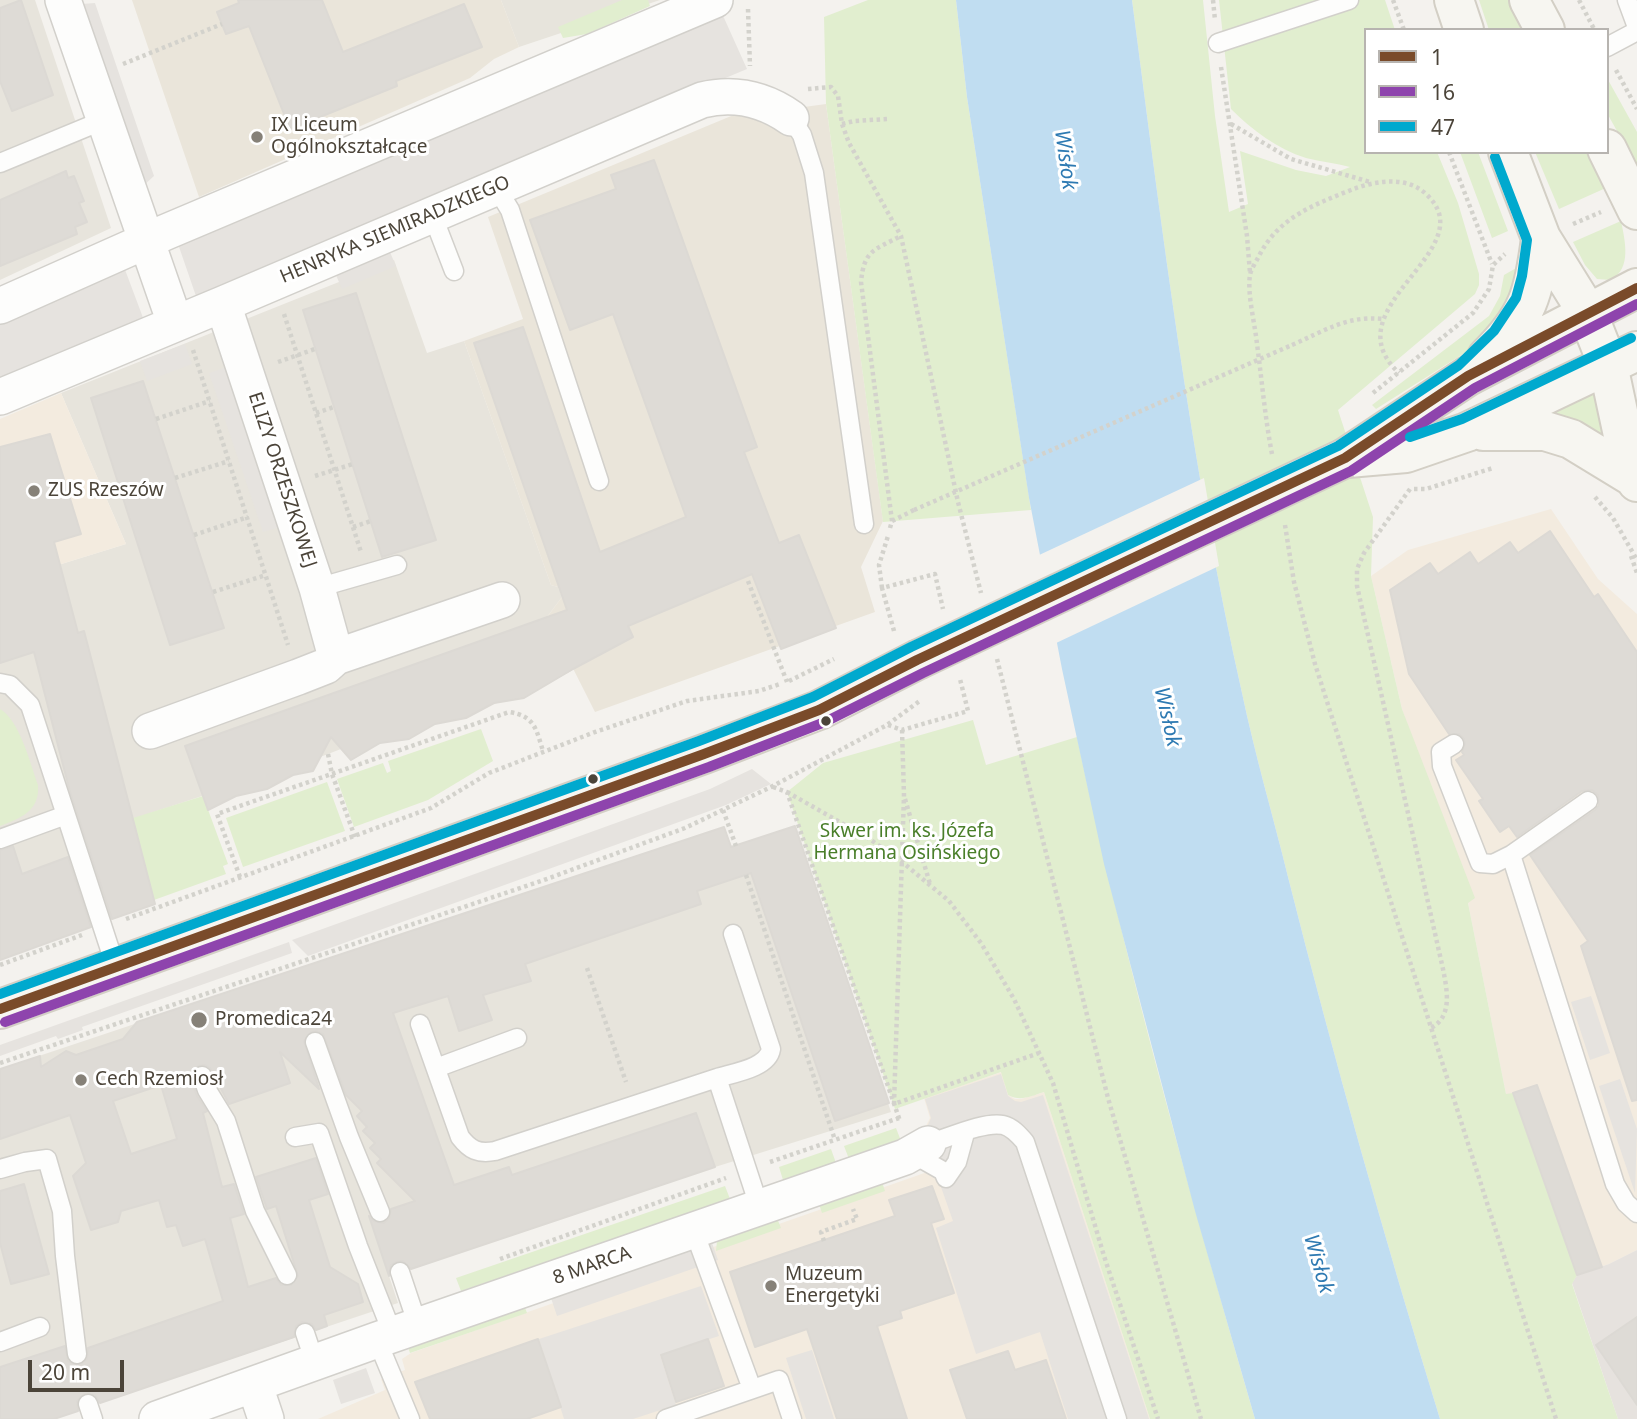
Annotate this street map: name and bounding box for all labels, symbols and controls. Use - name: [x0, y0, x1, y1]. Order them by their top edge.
- legend: [1364, 28, 1609, 154]
- text: 1: [1431, 43, 1443, 71]
- text: 16: [1431, 78, 1455, 106]
- text: 47: [1431, 113, 1455, 141]
- place label: IX Liceum Ogólnokształcące: [271, 115, 427, 159]
- water label: Wisłok: [1048, 128, 1082, 192]
- marker: IX Liceum Ogólnokształcące: [249, 129, 265, 145]
- street label: HENRYKA SIEMIRADZKIEGO: [277, 171, 513, 289]
- street label: ELIZY ORZESZKOWEJ: [243, 389, 321, 571]
- place label: ZUS Rzeszów: [48, 480, 164, 502]
- marker: ZUS Rzeszów: [26, 483, 42, 499]
- water label: Wisłok: [1148, 685, 1186, 749]
- unlabelled marker: [819, 714, 833, 728]
- unlabelled marker: [586, 772, 600, 786]
- park label: Skwer im. ks. Józefa Hermana Osińskiego: [813, 821, 1001, 865]
- place label: Promedica24: [215, 1009, 332, 1031]
- marker: Promedica24: [189, 1010, 209, 1030]
- place label: Cech Rzemiosł: [95, 1069, 223, 1091]
- marker: Cech Rzemiosł: [73, 1072, 89, 1088]
- water label: Wisłok: [1298, 1232, 1338, 1296]
- street label: 8 MARCA: [550, 1242, 634, 1290]
- place label: Muzeum Energetyki: [785, 1264, 880, 1308]
- marker: Muzeum Energetyki: [763, 1278, 779, 1294]
- scale bar: [32, 1346, 128, 1390]
- text: 20 m: [41, 1358, 90, 1386]

